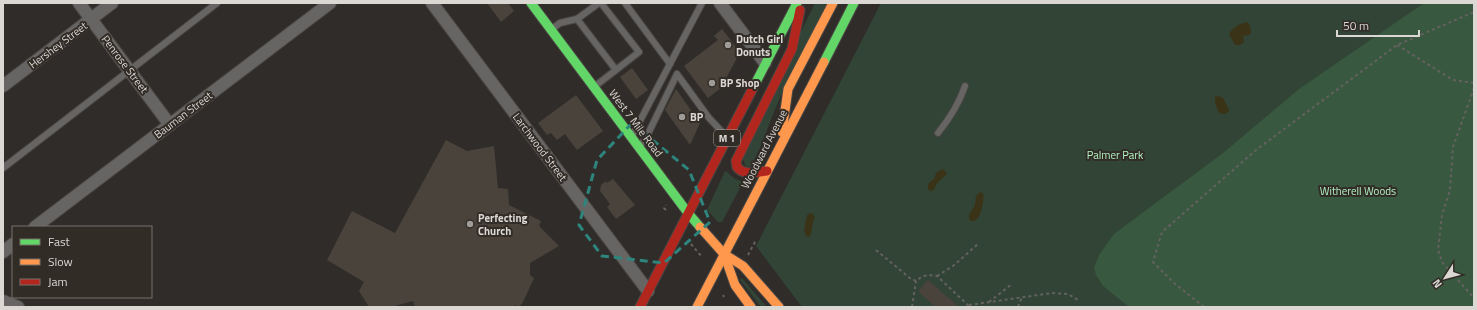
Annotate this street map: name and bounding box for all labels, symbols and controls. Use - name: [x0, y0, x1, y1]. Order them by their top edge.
- scale bar: [1337, 12, 1419, 38]
- text: 50 m: [1343, 16, 1369, 35]
- street label: Hershey Street: [26, 18, 91, 72]
- place label: Dutch Girl Donuts: [736, 31, 783, 60]
- street label: Penrose Street: [98, 32, 152, 96]
- marker: Dutch Girl Donuts: [723, 40, 733, 50]
- place label: BP Shop: [720, 75, 760, 91]
- marker: BP Shop: [707, 78, 717, 88]
- street label: West 7 Mile Road: [605, 86, 667, 160]
- street label: Bauman Street: [150, 88, 216, 142]
- street label: Woodward Avenue: [737, 106, 791, 191]
- place label: BP: [690, 109, 704, 125]
- street label: Larchwood Street: [509, 110, 571, 185]
- marker: BP: [677, 112, 687, 122]
- road number: M 1: [714, 130, 740, 146]
- park label: Palmer Park: [1087, 147, 1144, 163]
- park label: Witherell Woods: [1320, 183, 1396, 199]
- place label: Perfecting Church: [478, 210, 528, 239]
- marker: Perfecting Church: [465, 219, 475, 229]
- legend: [12, 226, 152, 298]
- text: Fast: [48, 232, 71, 251]
- text: Slow: [48, 252, 73, 271]
- north arrow: [1425, 258, 1465, 298]
- text: Jam: [48, 272, 68, 291]
- text: N: [1428, 276, 1446, 292]

